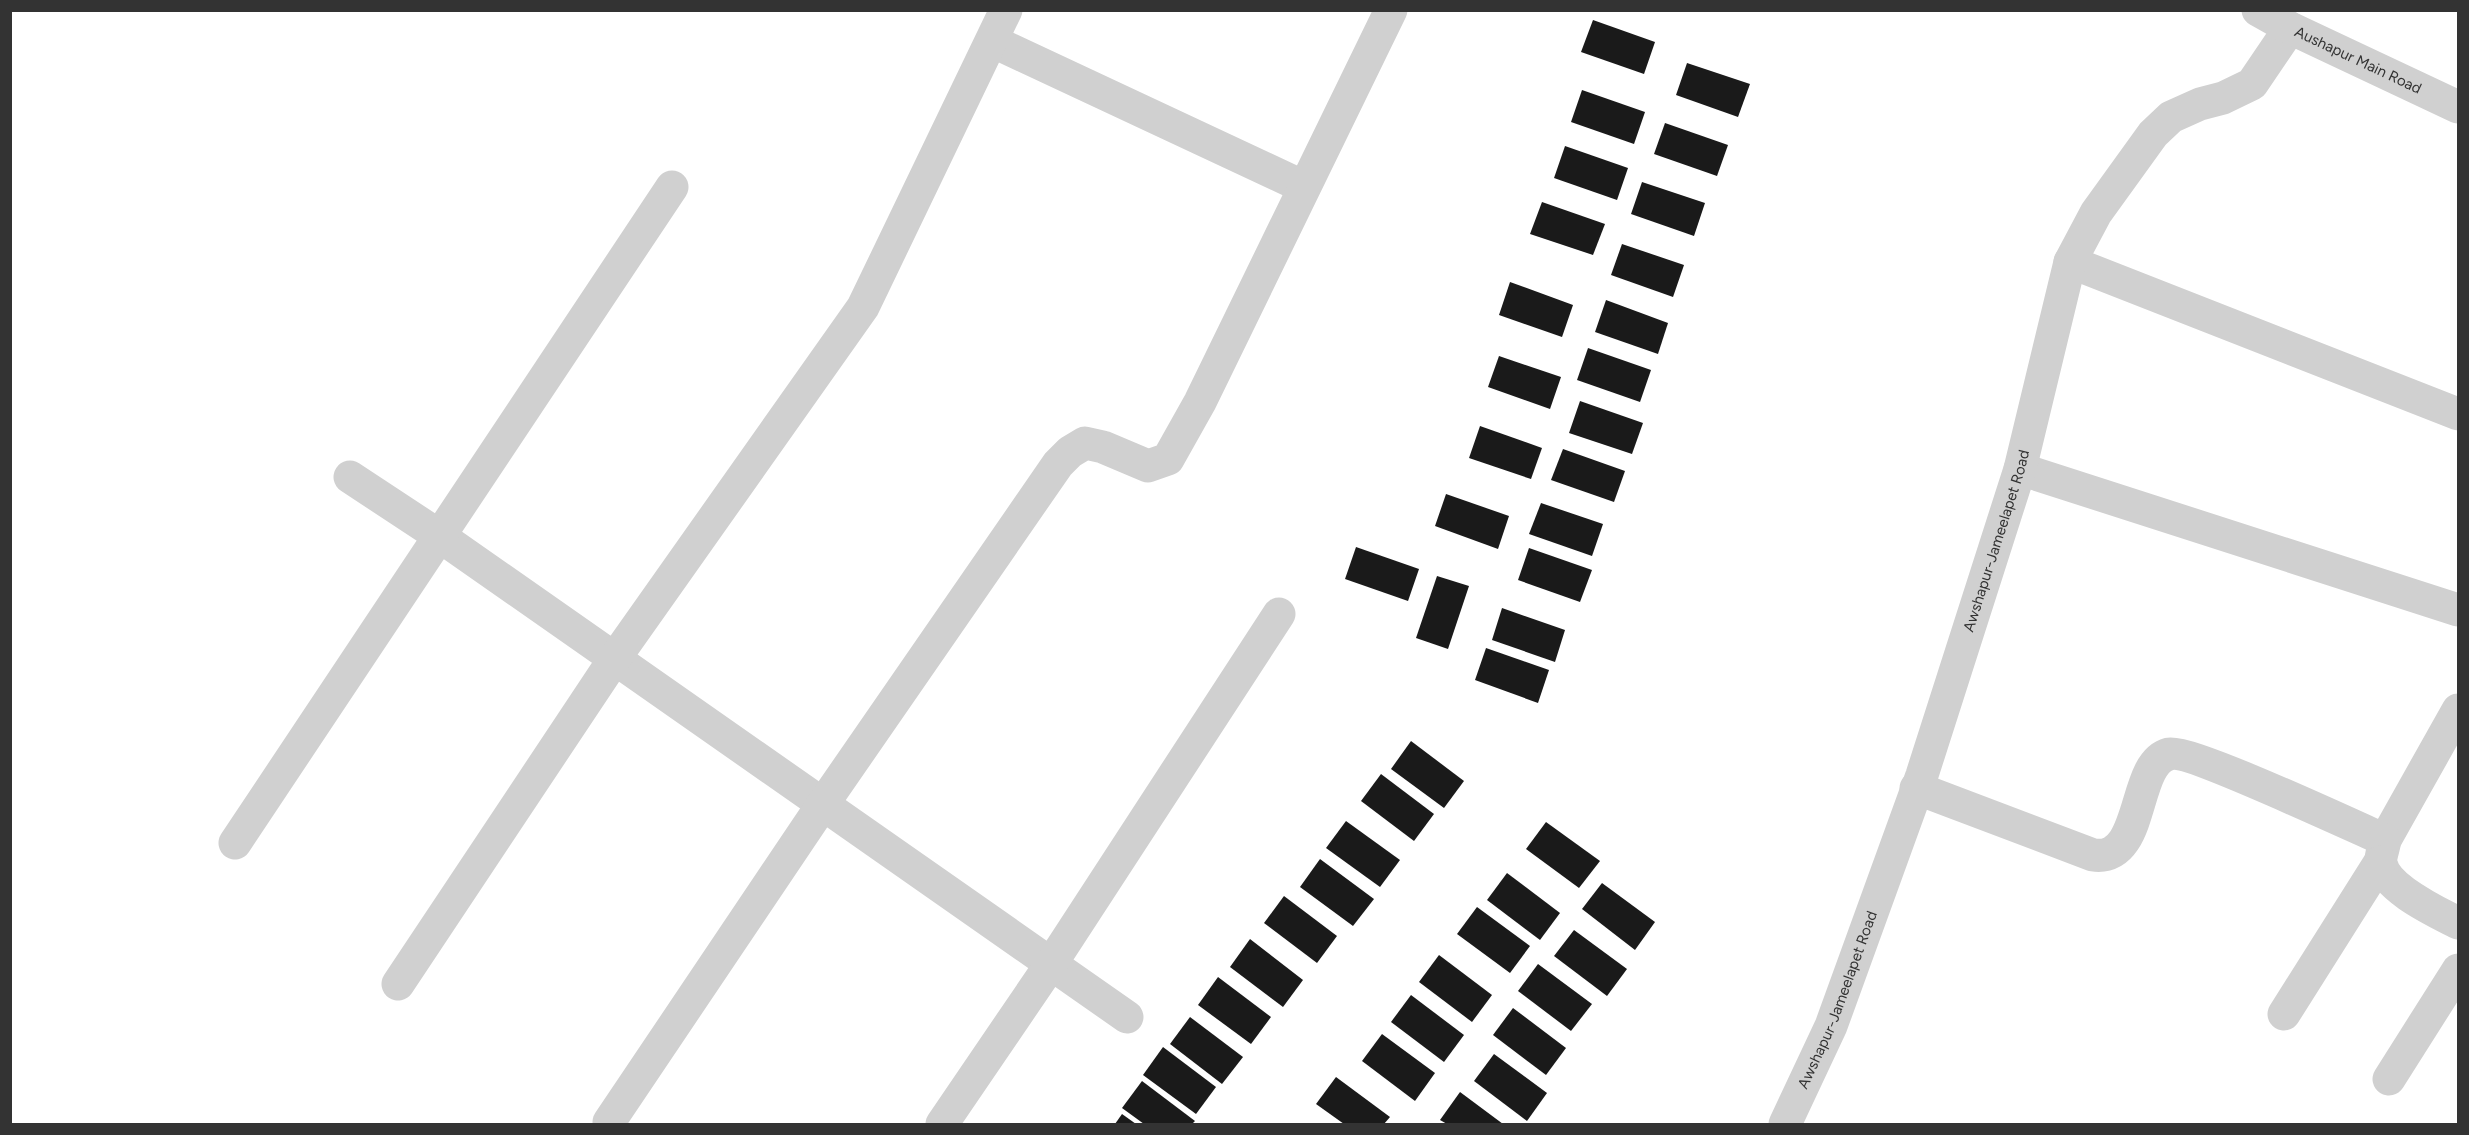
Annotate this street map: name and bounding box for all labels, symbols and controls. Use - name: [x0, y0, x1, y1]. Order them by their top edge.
- street label: Aushapur Main Road: [2292, 23, 2424, 98]
- street label: Awshapur-Jameelapet Road: [1959, 448, 2033, 634]
- street label: Awshapur-Jameelapet Road: [1794, 909, 1881, 1092]

